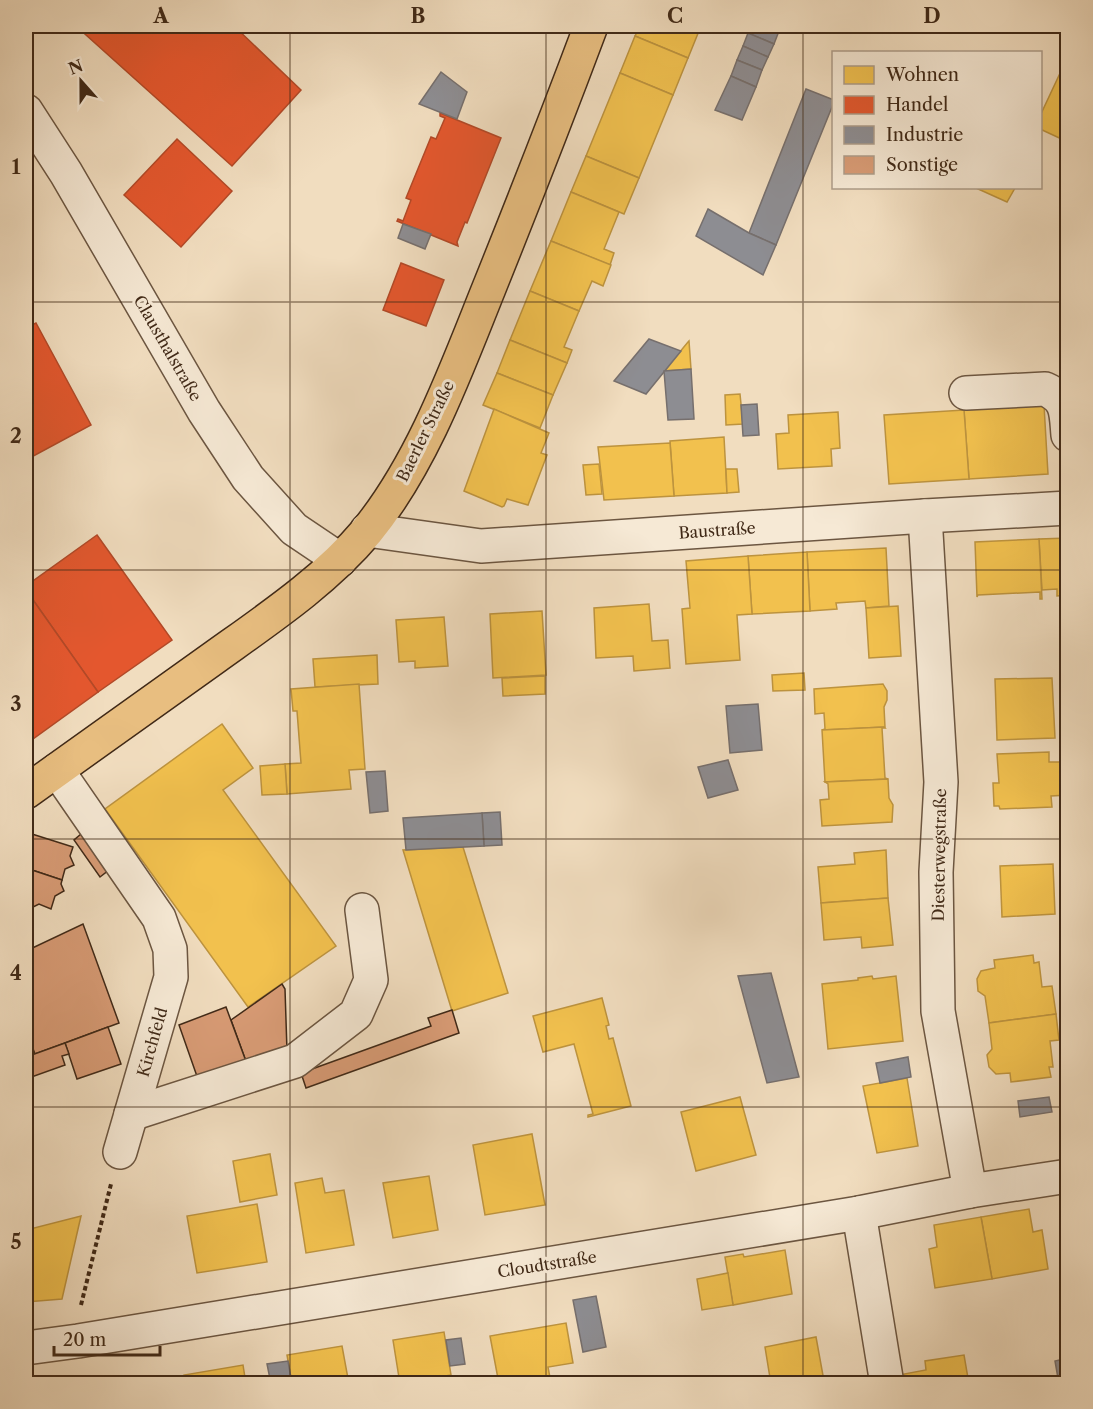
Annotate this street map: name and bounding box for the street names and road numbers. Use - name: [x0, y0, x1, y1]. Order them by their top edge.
- street label: Clausthalstraße: [130, 292, 206, 404]
- street label: Baerler Straße: [392, 377, 458, 485]
- street label: Baustraße: [678, 517, 756, 543]
- street label: Diesterwegstraße: [928, 788, 950, 922]
- street label: Kirchfeld: [133, 1005, 171, 1079]
- street label: Cloudtstraße: [496, 1246, 598, 1282]

